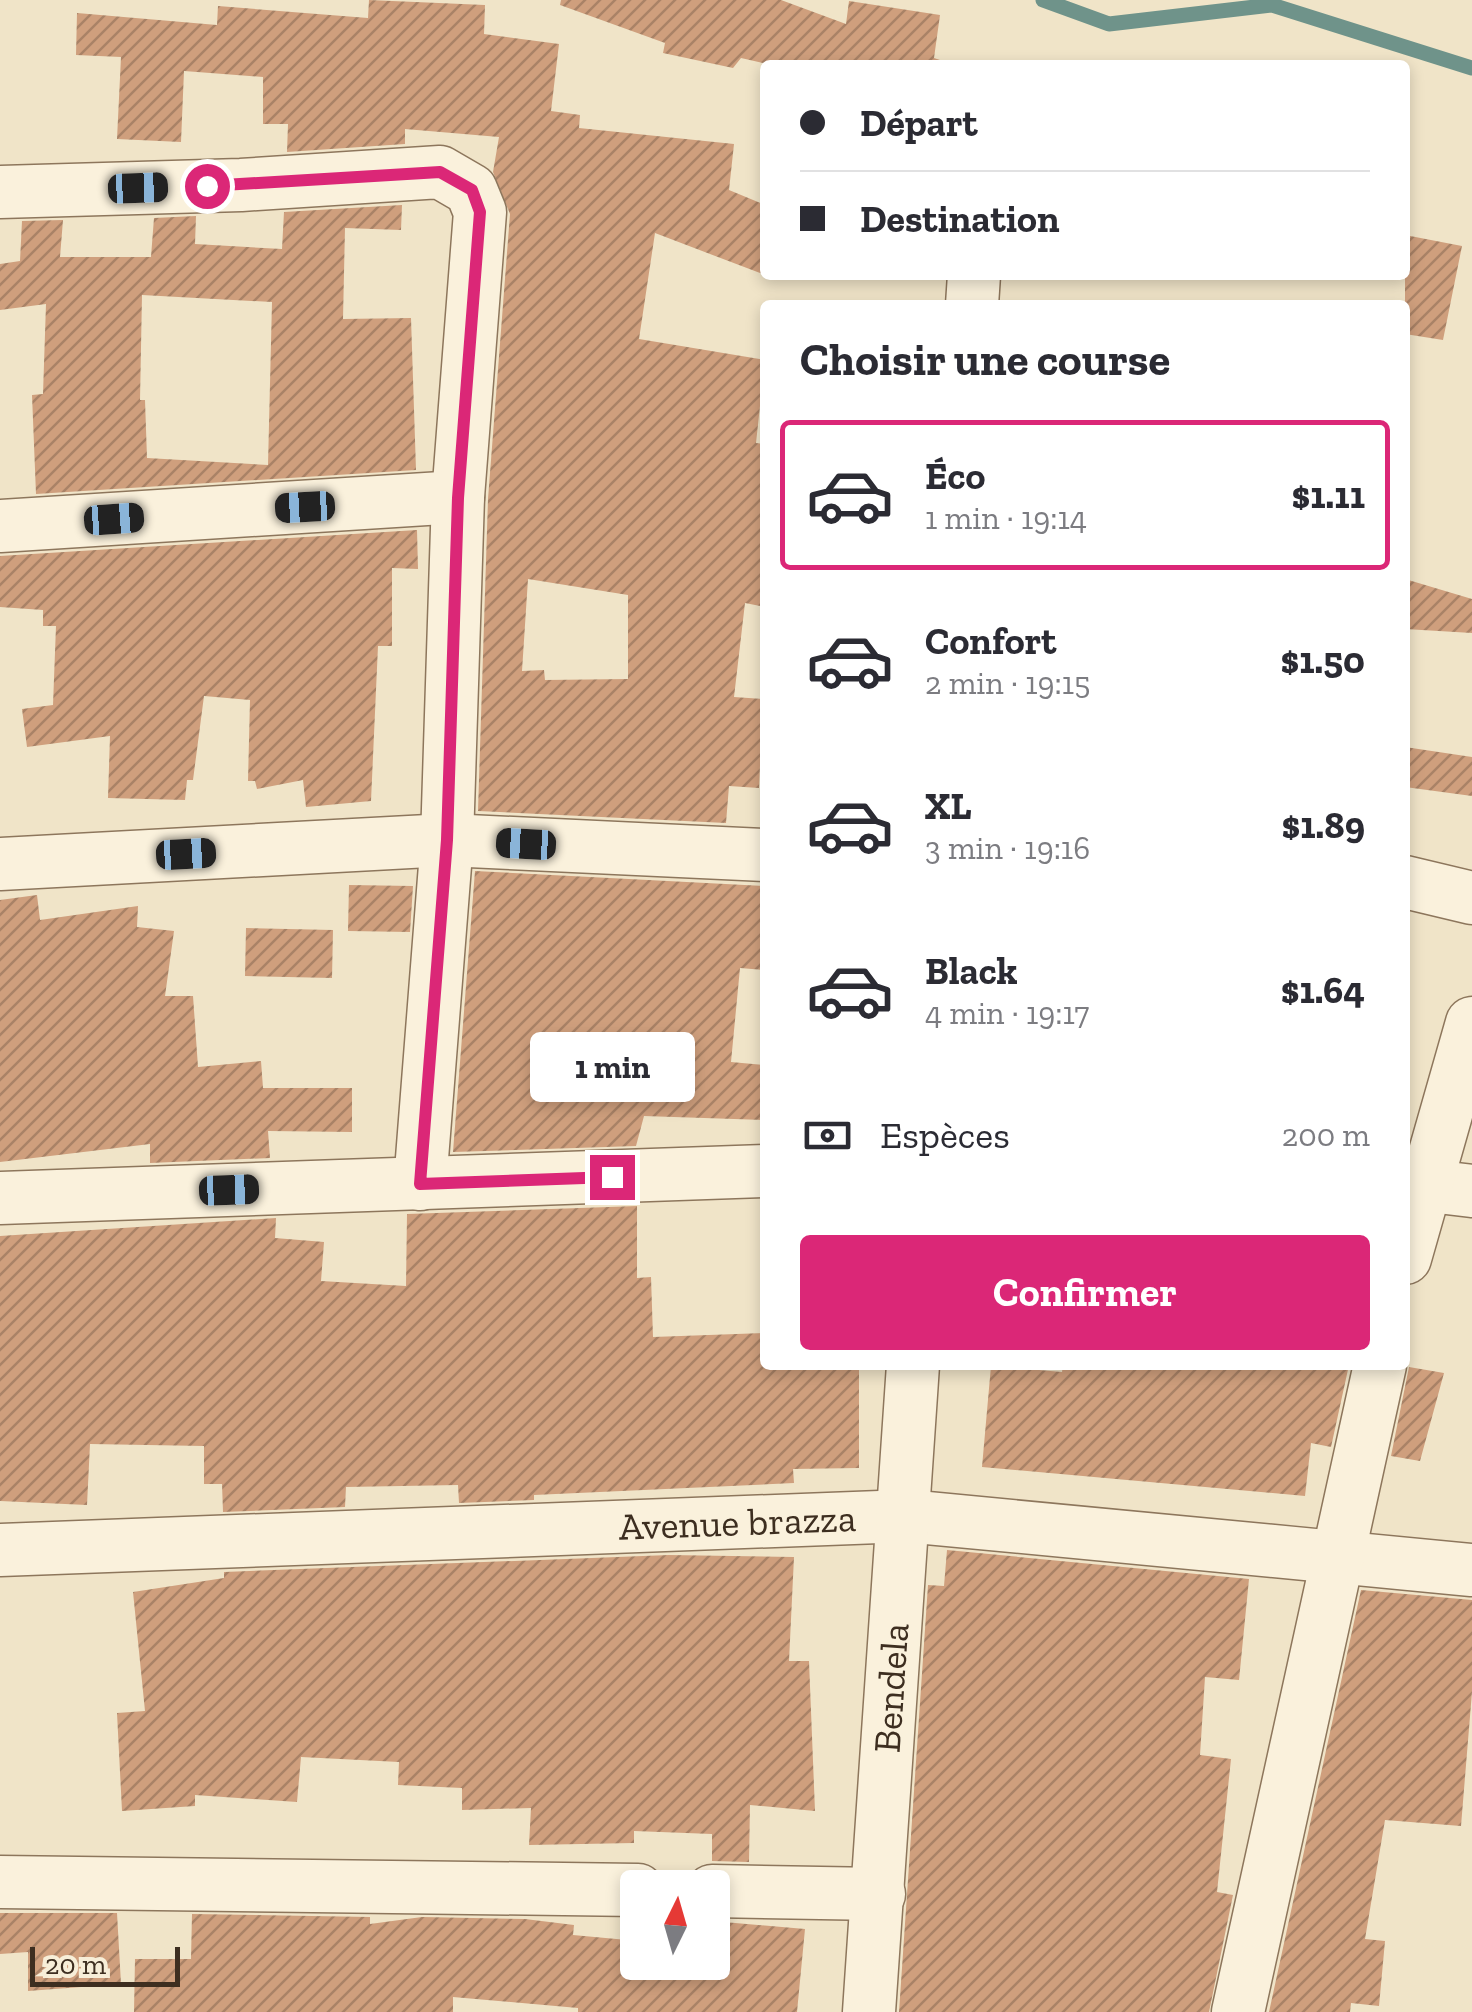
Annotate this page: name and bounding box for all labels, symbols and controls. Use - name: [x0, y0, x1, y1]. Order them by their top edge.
- text: Départ: [860, 100, 978, 146]
- route start: [185, 164, 230, 209]
- car: [107, 172, 169, 204]
- text: Destination: [860, 196, 1059, 242]
- text: Choisir une course: [800, 333, 1170, 387]
- icon: car: [805, 450, 895, 540]
- text: Éco: [925, 453, 985, 499]
- text: $1.11: [1292, 472, 1365, 518]
- car: [274, 490, 336, 524]
- text: 1 min · 19:14: [925, 499, 1087, 537]
- car: [83, 502, 145, 536]
- icon: car: [805, 615, 895, 705]
- text: Confort: [925, 618, 1056, 664]
- text: $1.50: [1281, 637, 1365, 683]
- text: 2 min · 19:15: [925, 664, 1090, 702]
- icon: car: [805, 780, 895, 870]
- text: XL: [925, 783, 972, 829]
- text: $1.89: [1282, 802, 1365, 848]
- car: [495, 827, 557, 861]
- text: 3 min · 19:16: [925, 829, 1090, 867]
- car: [155, 837, 217, 871]
- icon: car: [805, 945, 895, 1035]
- text: Black: [925, 948, 1018, 994]
- text: $1.64: [1281, 967, 1365, 1013]
- text: 4 min · 19:17: [925, 994, 1089, 1032]
- callout: 1 min: [530, 1032, 694, 1102]
- text: 1 min: [575, 1048, 650, 1086]
- icon: cash: [800, 1108, 855, 1163]
- text: Espèces: [880, 1112, 1010, 1158]
- text: 200 m: [1282, 1116, 1370, 1154]
- route end: [590, 1155, 635, 1200]
- car: [198, 1174, 260, 1206]
- button: Confirmer: [800, 1235, 1370, 1350]
- street label: Avenue brazza: [618, 1495, 857, 1550]
- street label: Bendela: [864, 1621, 918, 1754]
- north arrow: [620, 1870, 730, 1980]
- map controls: [620, 1870, 730, 1980]
- scale bar: [30, 1942, 180, 1986]
- text: 20 m: [45, 1948, 106, 1981]

